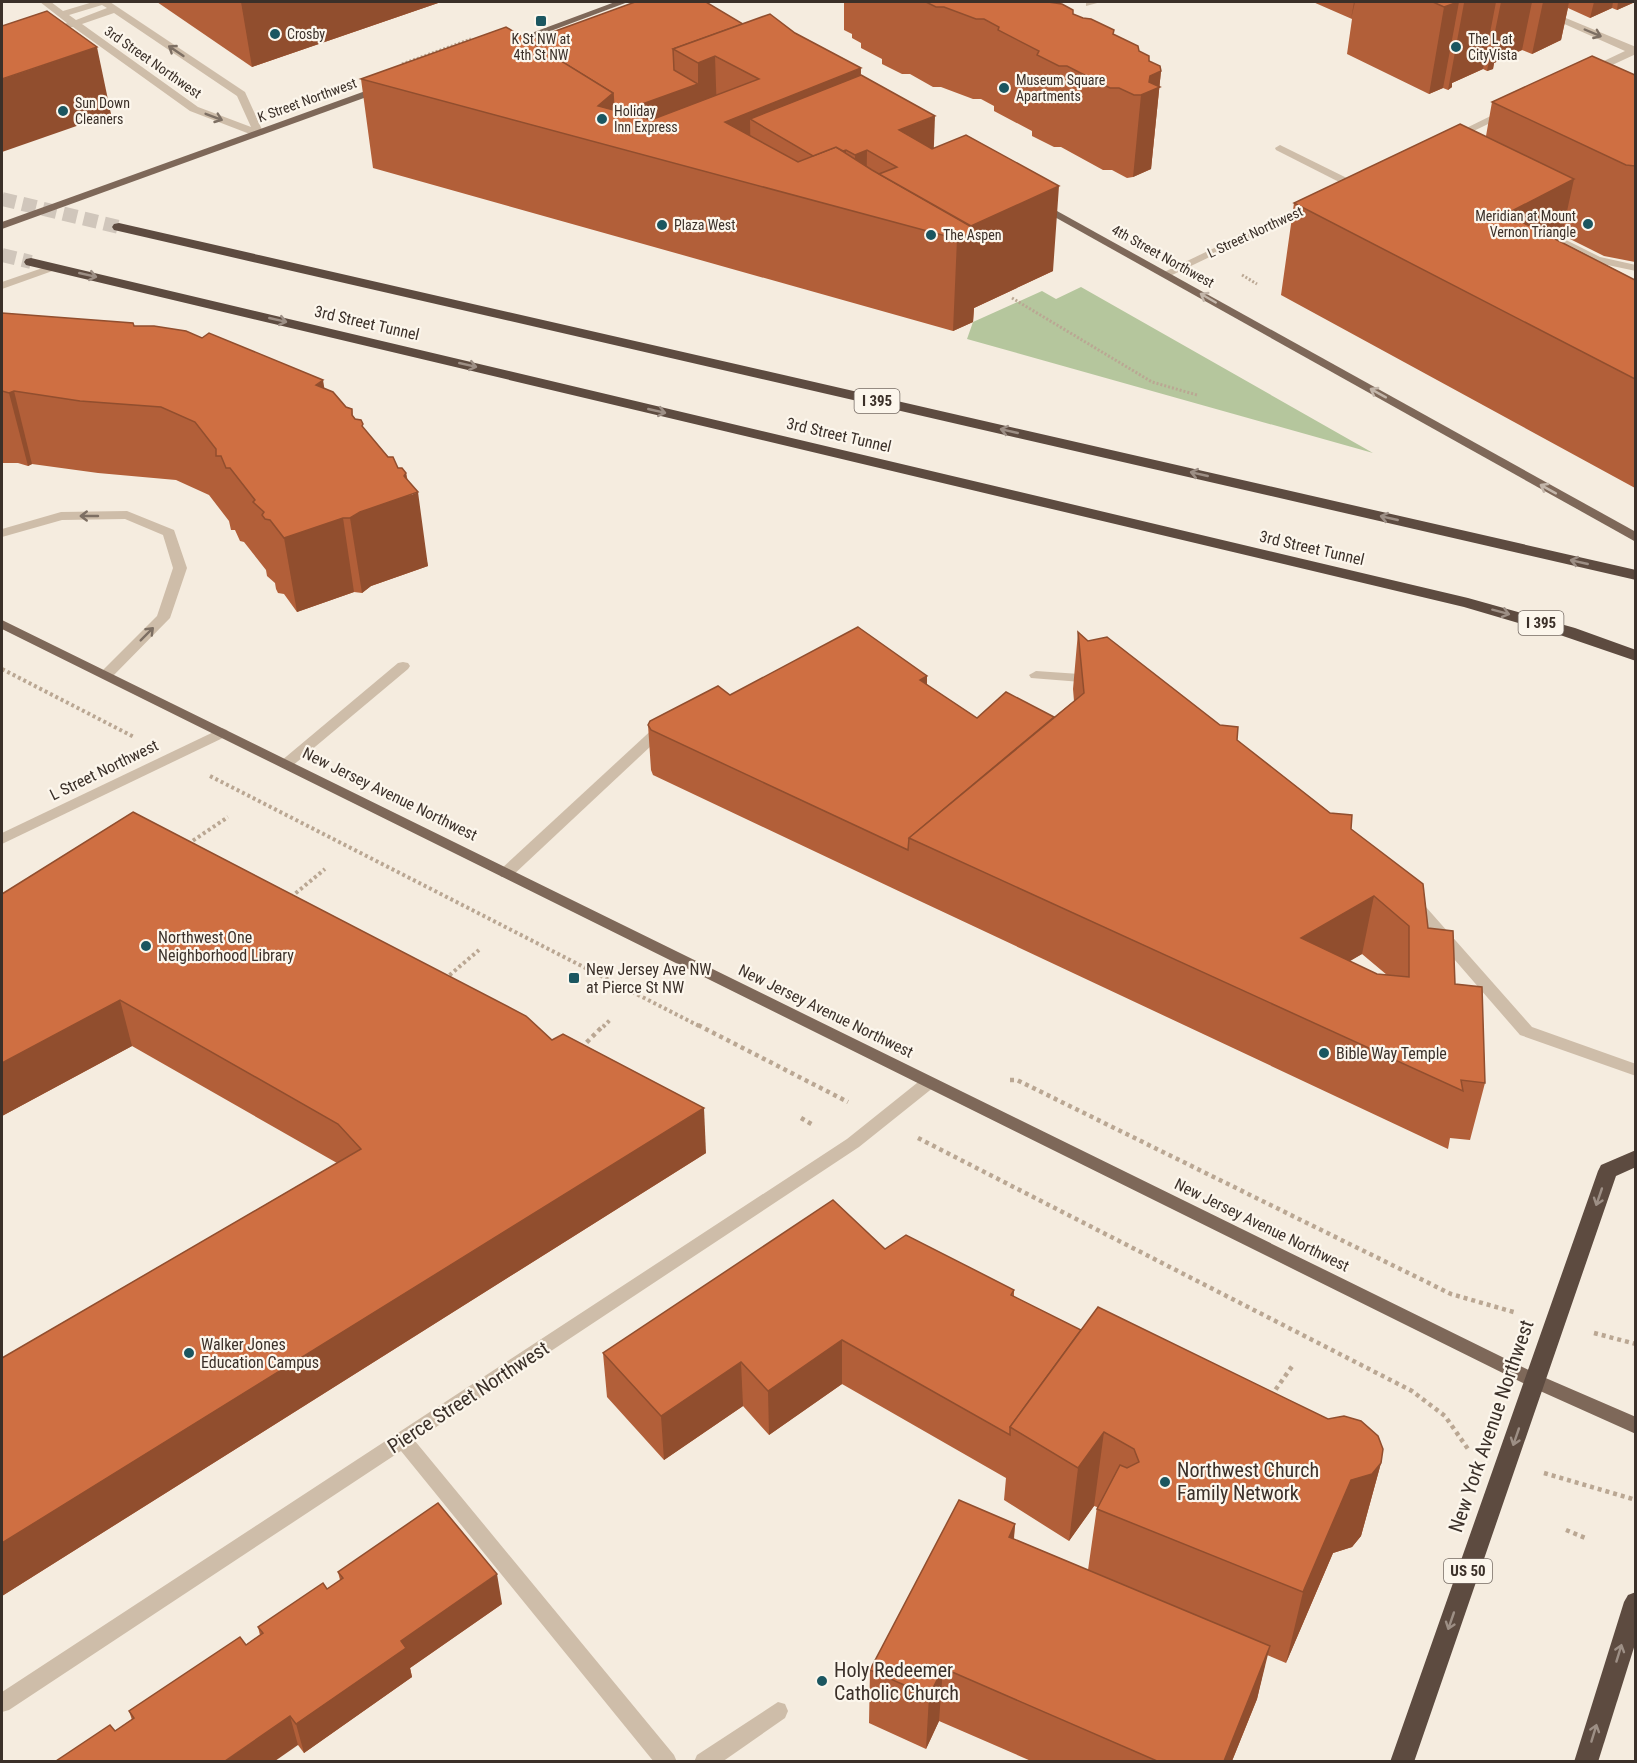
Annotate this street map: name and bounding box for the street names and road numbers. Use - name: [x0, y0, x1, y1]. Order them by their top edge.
- street label: 3rd Street Northwest: [101, 23, 205, 101]
- street label: K Street Northwest: [255, 75, 359, 125]
- street label: L Street Northwest: [1205, 203, 1305, 261]
- street label: 4th Street Northwest: [1109, 221, 1217, 291]
- street label: 3rd Street Tunnel: [313, 302, 421, 344]
- road number: I 395: [854, 389, 900, 413]
- street label: 3rd Street Tunnel: [785, 414, 893, 456]
- street label: 3rd Street Tunnel: [1258, 527, 1366, 569]
- road number: I 395: [1518, 611, 1564, 635]
- street label: L Street Northwest: [47, 735, 161, 804]
- street label: New Jersey Avenue Northwest: [300, 743, 481, 845]
- street label: New Jersey Avenue Northwest: [736, 960, 917, 1062]
- street label: New Jersey Avenue Northwest: [1172, 1174, 1353, 1276]
- street label: New York Avenue Northwest: [1443, 1317, 1539, 1535]
- street label: Pierce Street Northwest: [383, 1336, 553, 1458]
- road number: US 50: [1444, 1559, 1492, 1583]

